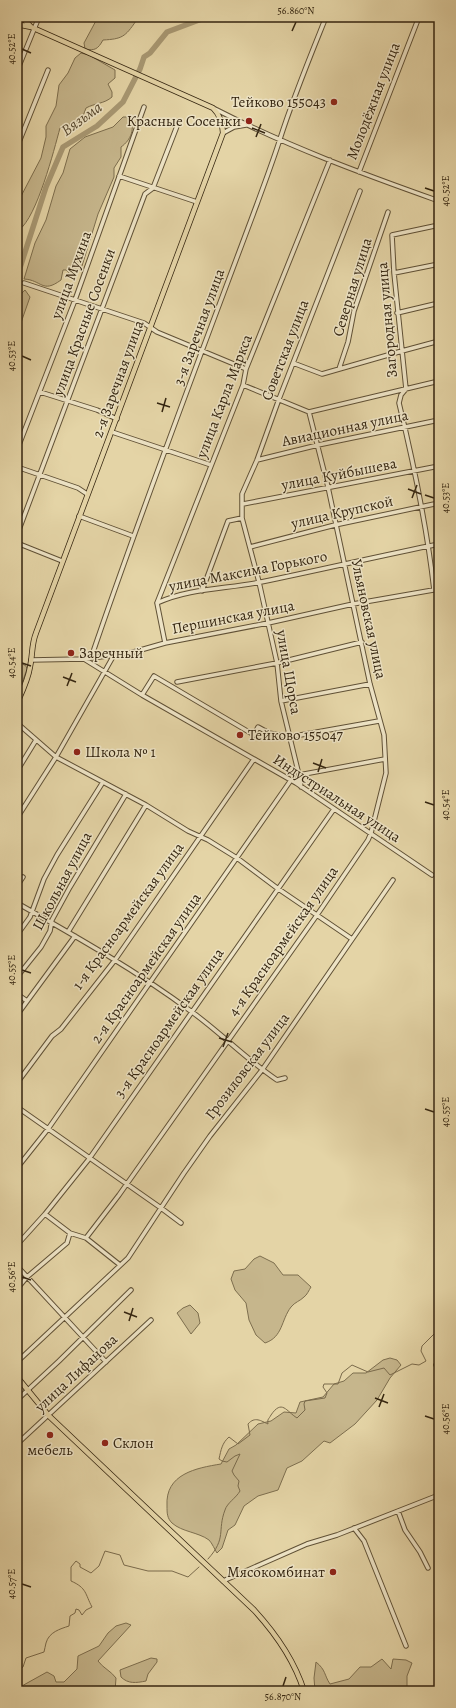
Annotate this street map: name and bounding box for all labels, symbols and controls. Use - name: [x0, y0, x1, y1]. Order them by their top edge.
- text: 56.860°N: [278, 4, 314, 17]
- text: 40.52°E: [5, 33, 18, 64]
- street label: Молодёжная улица: [341, 39, 405, 163]
- place label: Тейково 155043: [231, 92, 326, 112]
- water label: Вязьма: [56, 96, 107, 141]
- marker: Тейково 155043: [329, 97, 339, 107]
- place label: Красные Сосенки: [127, 111, 241, 131]
- marker: Красные Сосенки: [244, 116, 254, 126]
- text: 40.52°E: [439, 175, 452, 206]
- street label: улица Мухина: [45, 228, 96, 323]
- street label: Северная улица: [328, 235, 376, 339]
- street label: улица Красные Сосенки: [48, 245, 120, 399]
- street label: Загородная улица: [372, 261, 402, 378]
- street label: 3-я Заречная улица: [169, 266, 229, 388]
- street label: Советская улица: [257, 297, 313, 403]
- street label: 2-я Заречная улица: [87, 317, 149, 441]
- street label: улица Карла Маркса: [191, 331, 257, 462]
- text: 40.53°E: [5, 341, 18, 371]
- street label: Авиационная улица: [279, 405, 410, 451]
- street label: улица Куйбышева: [279, 453, 398, 495]
- text: 40.53°E: [439, 483, 452, 513]
- street label: улица Крупской: [288, 491, 395, 534]
- street label: улица Максима Горького: [166, 546, 329, 596]
- street label: Ульяновская улица: [347, 557, 391, 681]
- street label: Першинская улица: [170, 595, 296, 639]
- street label: улица Щорса: [272, 627, 306, 716]
- place label: Заречный: [79, 643, 143, 663]
- text: 40.54°E: [5, 648, 18, 678]
- marker: Заречный: [66, 648, 76, 658]
- place label: Тейково 155047: [248, 725, 344, 745]
- marker: Тейково 155047: [235, 730, 245, 740]
- place label: Школа № 1: [85, 742, 156, 762]
- marker: Школа № 1: [72, 747, 82, 757]
- street label: Индустриальная улица: [269, 749, 405, 847]
- text: 40.54°E: [439, 790, 452, 820]
- street label: Школьная улица: [28, 828, 96, 934]
- street label: 1-я Красноармейская улица: [68, 838, 188, 994]
- street label: 4-я Красноармейская улица: [223, 862, 343, 1020]
- street label: 2-я Красноармейская улица: [86, 889, 206, 1047]
- street label: 3-я Красноармейская улица: [110, 944, 228, 1102]
- text: 40.55°E: [5, 955, 18, 985]
- street label: Грозиловская улица: [200, 1008, 294, 1124]
- text: 40.55°E: [439, 1097, 452, 1127]
- text: 40.56°E: [5, 1262, 18, 1292]
- street label: улица Лифанова: [30, 1329, 122, 1417]
- text: 40.56°E: [439, 1404, 452, 1434]
- marker: мебель: [45, 1430, 55, 1440]
- place label: Склон: [113, 1433, 154, 1453]
- marker: Склон: [100, 1438, 110, 1448]
- place label: мебель: [27, 1440, 73, 1460]
- place label: Мясокомбинат: [227, 1562, 325, 1582]
- marker: Мясокомбинат: [328, 1567, 338, 1577]
- text: 40.57°E: [5, 1569, 18, 1599]
- text: 56.870°N: [265, 1690, 301, 1703]

